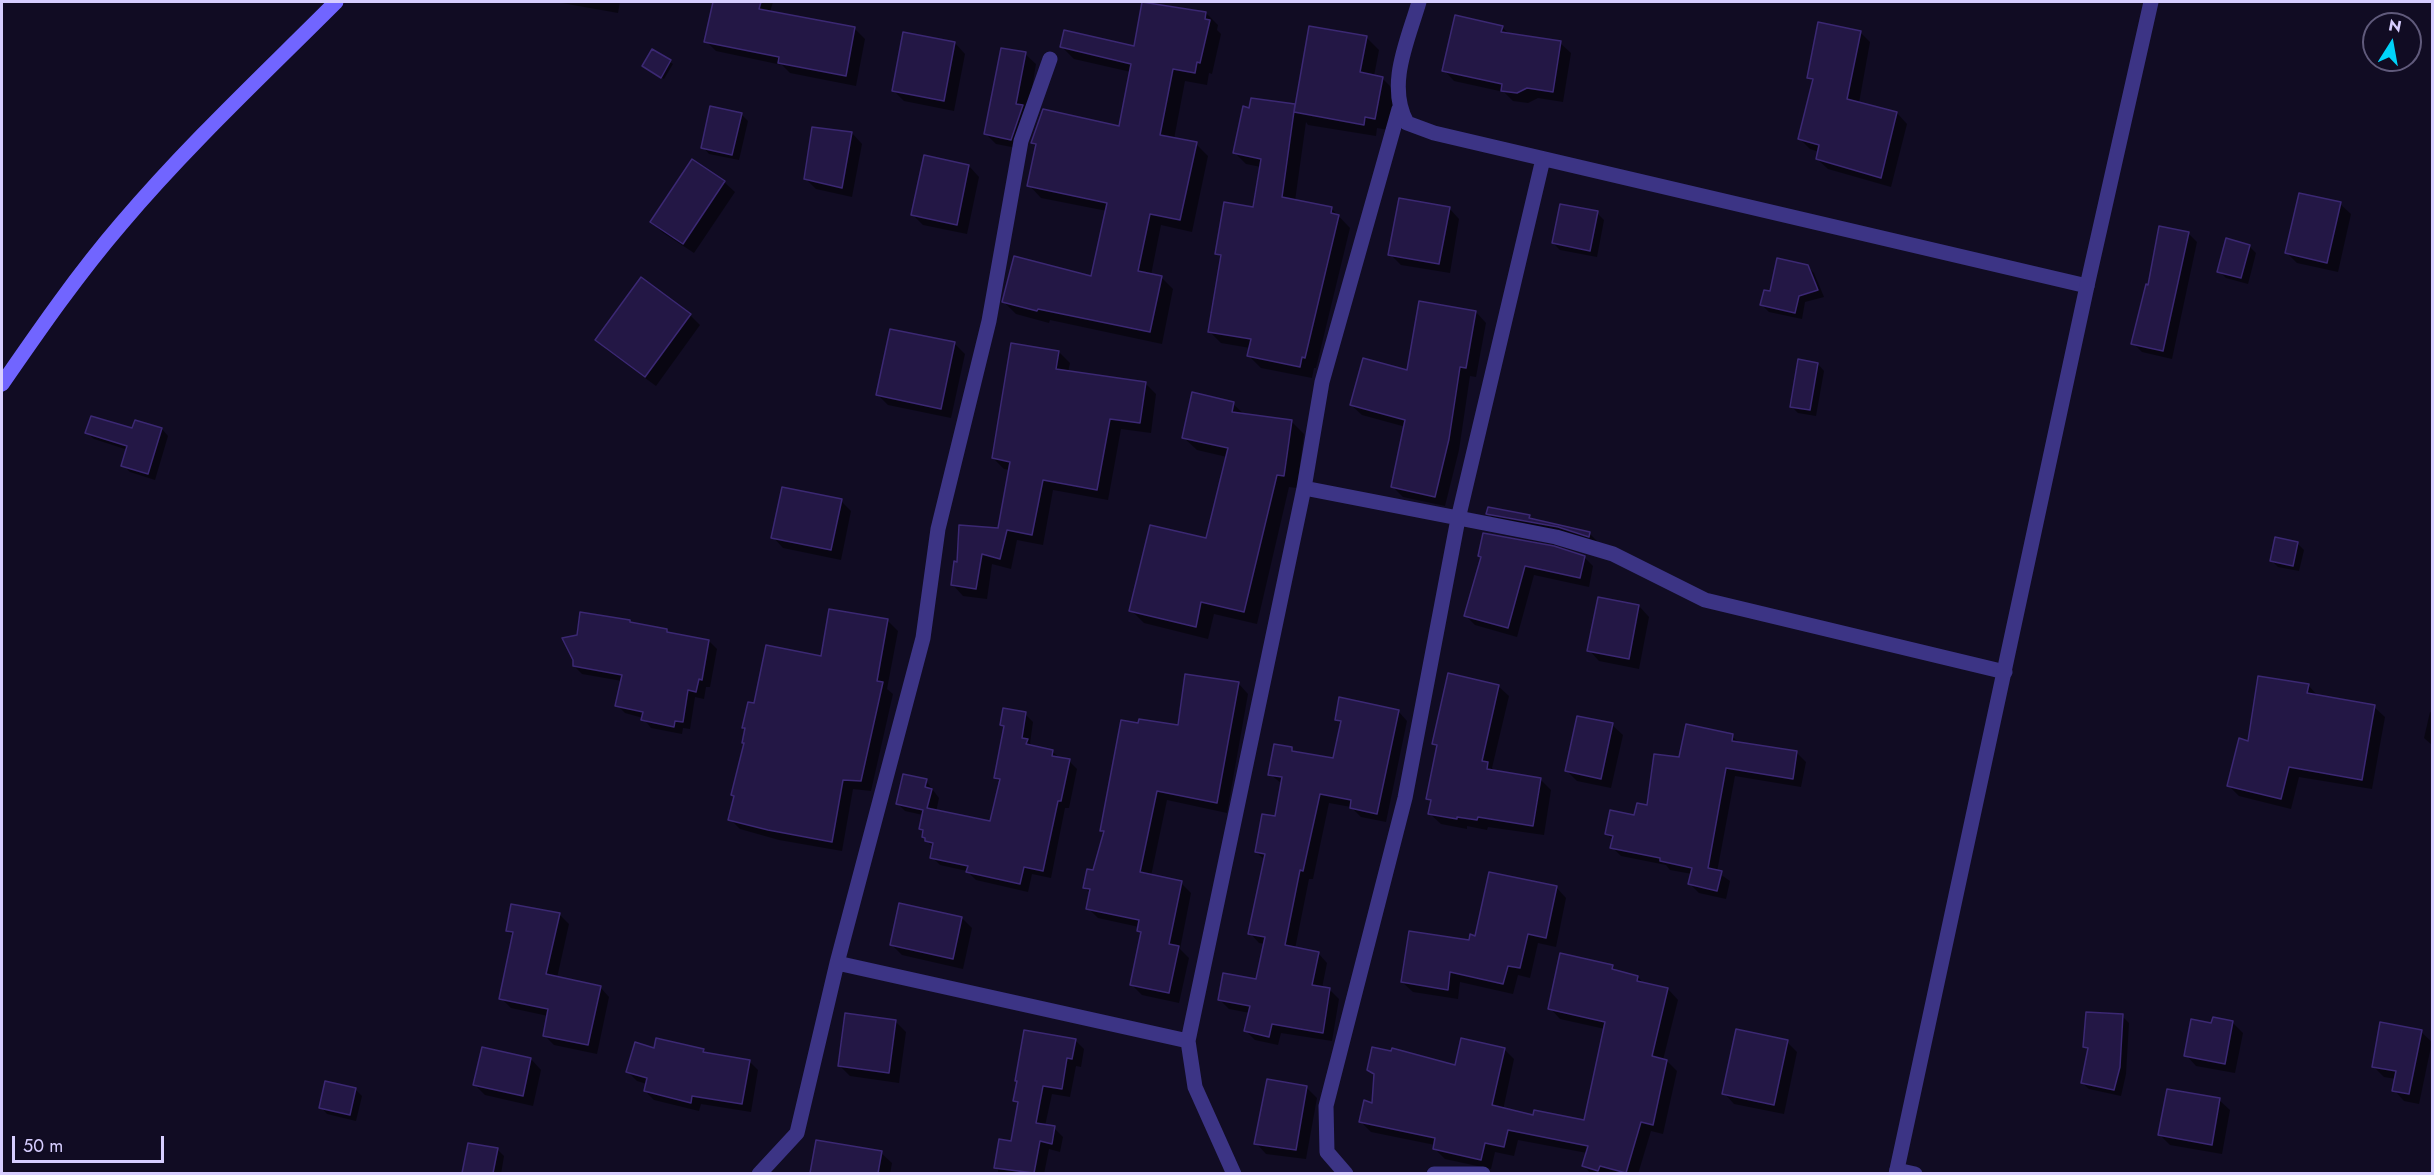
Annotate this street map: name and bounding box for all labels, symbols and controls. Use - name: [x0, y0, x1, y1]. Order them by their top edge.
- north arrow: [2362, 12, 2422, 72]
- text: N: [2387, 13, 2404, 38]
- scale bar: [15, 1124, 166, 1162]
- text: 50 m: [23, 1133, 63, 1159]

